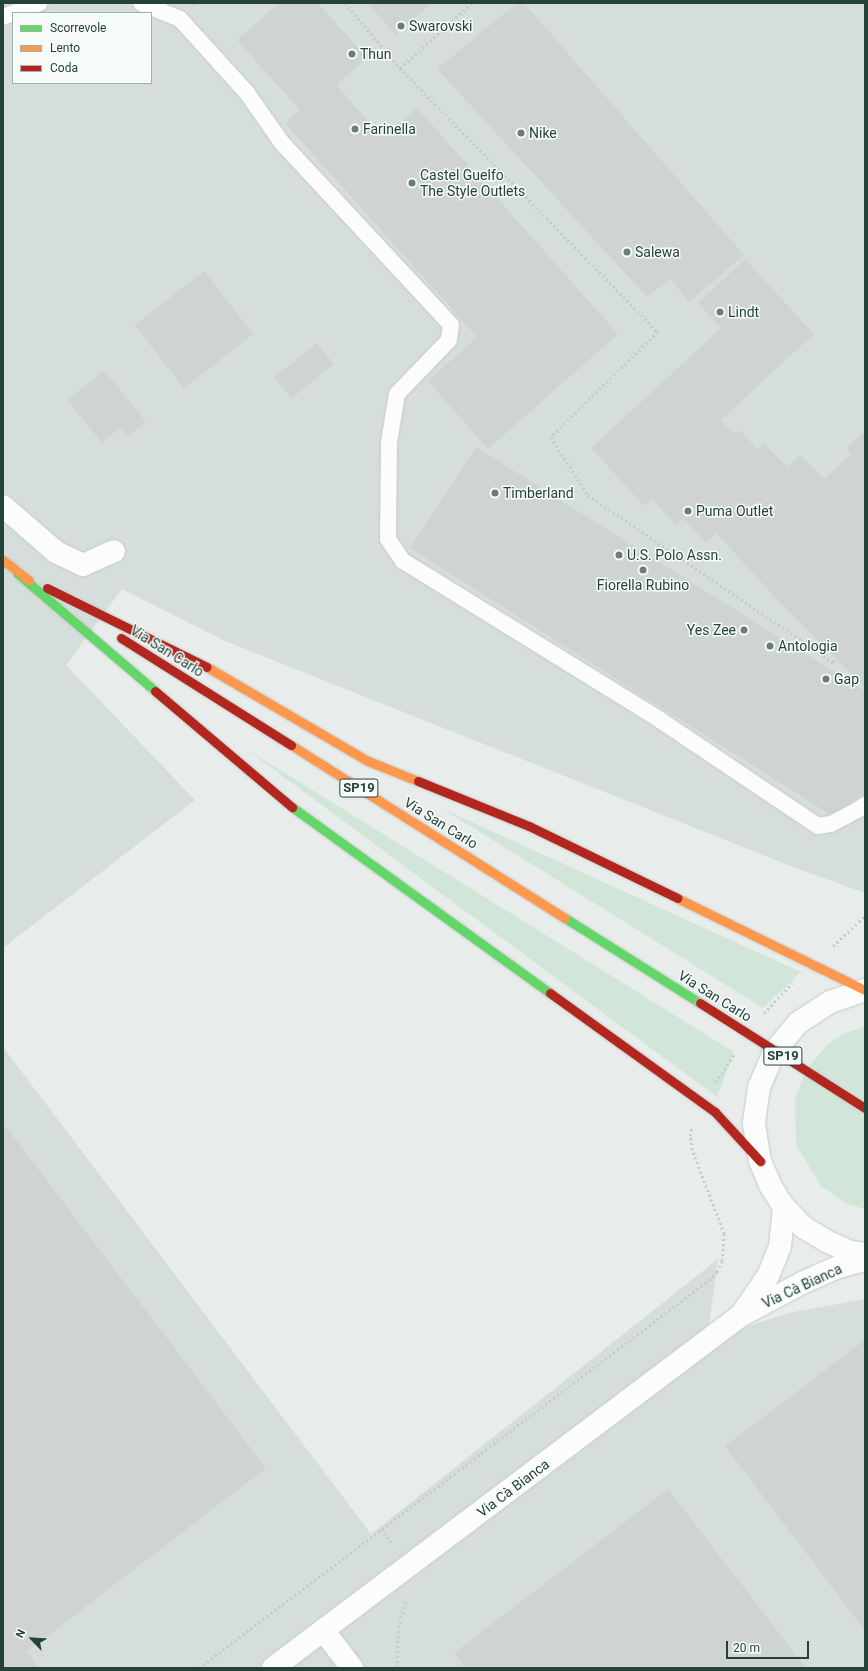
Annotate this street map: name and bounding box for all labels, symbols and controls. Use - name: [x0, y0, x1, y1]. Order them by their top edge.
- legend: [12, 12, 152, 84]
- place label: Swarovski: [409, 18, 472, 34]
- text: Scorrevole: [50, 21, 106, 35]
- marker: Swarovski: [396, 21, 406, 31]
- text: Lento: [50, 41, 80, 55]
- place label: Thun: [360, 46, 392, 62]
- marker: Thun: [347, 49, 357, 59]
- text: Coda: [50, 61, 78, 75]
- place label: Farinella: [363, 121, 416, 137]
- marker: Farinella: [350, 124, 360, 134]
- place label: Nike: [529, 125, 557, 141]
- marker: Nike: [516, 128, 526, 138]
- place label: Castel Guelfo The Style Outlets: [420, 167, 525, 200]
- marker: Castel Guelfo The Style Outlets: [407, 178, 417, 188]
- place label: Salewa: [635, 244, 680, 260]
- marker: Salewa: [622, 247, 632, 257]
- place label: Lindt: [728, 304, 759, 320]
- marker: Lindt: [715, 307, 725, 317]
- place label: Timberland: [503, 485, 574, 501]
- marker: Timberland: [490, 488, 500, 498]
- place label: Puma Outlet: [696, 503, 773, 519]
- marker: Puma Outlet: [683, 506, 693, 516]
- place label: U.S. Polo Assn.: [627, 547, 722, 563]
- marker: U.S. Polo Assn.: [614, 550, 624, 560]
- marker: Fiorella Rubino: [638, 565, 648, 575]
- place label: Fiorella Rubino: [597, 577, 689, 593]
- street label: Via San Carlo: [127, 622, 207, 680]
- place label: Yes Zee: [687, 622, 736, 638]
- marker: Yes Zee: [739, 625, 749, 635]
- place label: Antologia: [778, 638, 838, 654]
- marker: Antologia: [765, 641, 775, 651]
- place label: Gap: [834, 671, 859, 687]
- marker: Gap: [821, 674, 831, 684]
- road number: SP19: [339, 777, 379, 799]
- street label: Via San Carlo: [401, 794, 481, 852]
- street label: Via San Carlo: [675, 967, 755, 1025]
- road number: SP19: [763, 1045, 803, 1067]
- street label: Via Cà Bianca: [759, 1260, 845, 1312]
- street label: Via Cà Bianca: [474, 1455, 552, 1521]
- north arrow: [12, 1619, 52, 1659]
- text: N: [13, 1627, 28, 1640]
- scale bar: [728, 1633, 811, 1659]
- text: 20 m: [733, 1641, 760, 1655]

